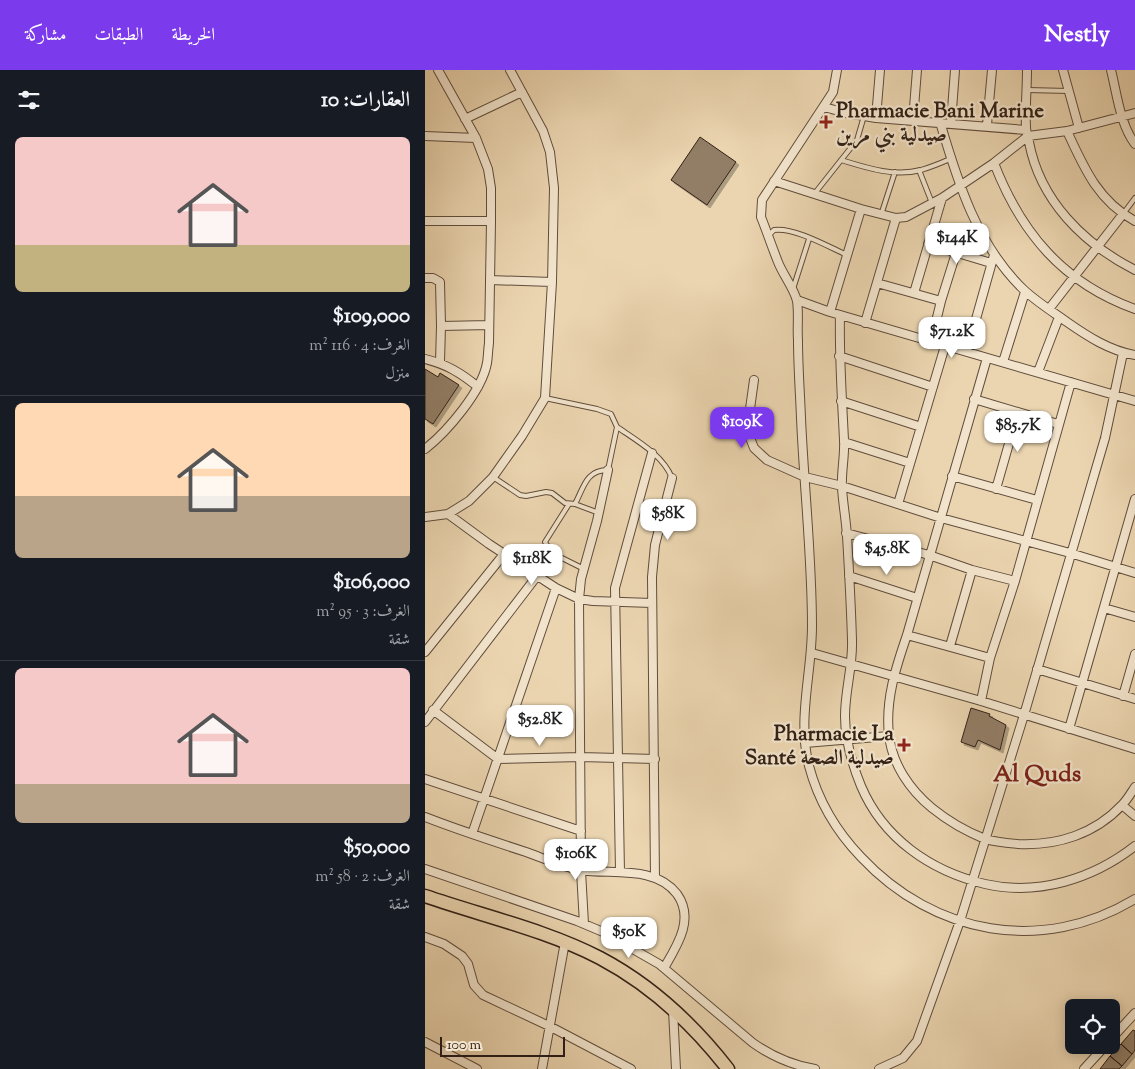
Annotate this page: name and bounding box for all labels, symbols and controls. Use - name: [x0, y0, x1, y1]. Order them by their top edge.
- text: Nestly: [1044, 18, 1110, 52]
- text: مشاركة: [25, 23, 66, 49]
- text: الطبقات: [94, 23, 143, 49]
- text: الخريطة: [171, 23, 215, 49]
- icon: filters: [15, 86, 43, 114]
- text: العقارات: 10: [321, 86, 410, 116]
- place label: Pharmacie Bani Marine صيدلية بني مرين: [836, 97, 1044, 153]
- marker: Pharmacie Bani Marine صيدلية بني مرين: [820, 116, 832, 128]
- icon: home: [168, 170, 258, 260]
- pin: $144K: [922, 222, 992, 265]
- text: $144K: [936, 227, 978, 250]
- text: $109,000: [333, 302, 410, 332]
- pin: $71.2K: [911, 316, 993, 359]
- text: $71.2K: [929, 321, 975, 344]
- text: الغرف: 4 · 116 m²: [309, 335, 410, 358]
- text: منزل: [385, 363, 410, 386]
- pin: $109K: [707, 406, 777, 449]
- pin: $85.7K: [977, 410, 1059, 453]
- text: $109K: [721, 411, 763, 434]
- text: $85.7K: [995, 415, 1041, 438]
- icon: home: [168, 435, 258, 525]
- pin: $58K: [638, 498, 698, 541]
- text: $58K: [651, 503, 685, 526]
- pin: $45.8K: [846, 534, 928, 576]
- text: $45.8K: [864, 538, 910, 561]
- pin: $118K: [497, 544, 567, 586]
- text: $118K: [513, 548, 552, 571]
- text: $106,000: [333, 568, 410, 598]
- text: الغرف: 3 · 95 m²: [316, 601, 410, 624]
- text: شقة: [389, 629, 410, 652]
- icon: home: [168, 700, 258, 790]
- pin: $52.8K: [499, 704, 581, 747]
- text: $52.8K: [517, 709, 563, 732]
- place label: Pharmacie La Santé صيدلية الصحة: [745, 720, 894, 774]
- marker: Pharmacie La Santé صيدلية الصحة: [898, 739, 910, 751]
- district label: Al Quds: [993, 758, 1081, 792]
- text: $50,000: [343, 833, 410, 863]
- pin: $106K: [541, 838, 611, 881]
- text: $106K: [555, 843, 597, 866]
- text: الغرف: 2 · 58 m²: [315, 866, 410, 889]
- text: شقة: [389, 894, 410, 917]
- pin: $50K: [599, 916, 659, 959]
- text: $50K: [612, 921, 646, 944]
- map controls: [1065, 999, 1120, 1054]
- button: locate: [1065, 999, 1120, 1054]
- scale bar: [440, 1034, 565, 1057]
- text: 100 m: [447, 1036, 481, 1056]

